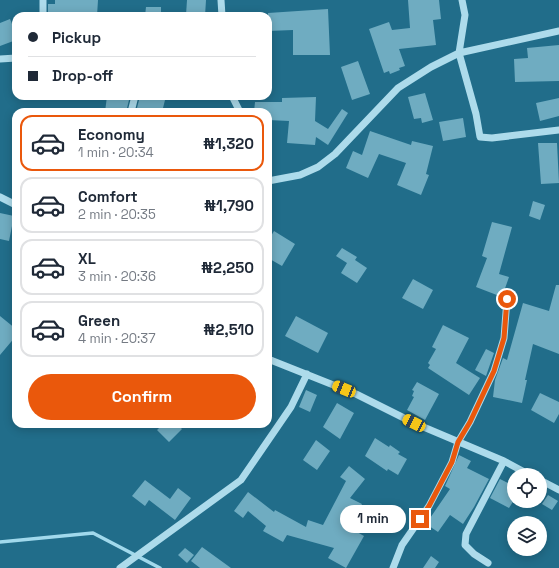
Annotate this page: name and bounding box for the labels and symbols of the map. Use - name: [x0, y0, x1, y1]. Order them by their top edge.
- route start: [498, 290, 516, 308]
- car: [331, 379, 357, 399]
- car: [401, 412, 427, 434]
- callout: 1 min: [340, 505, 406, 533]
- route end: [411, 510, 429, 528]

